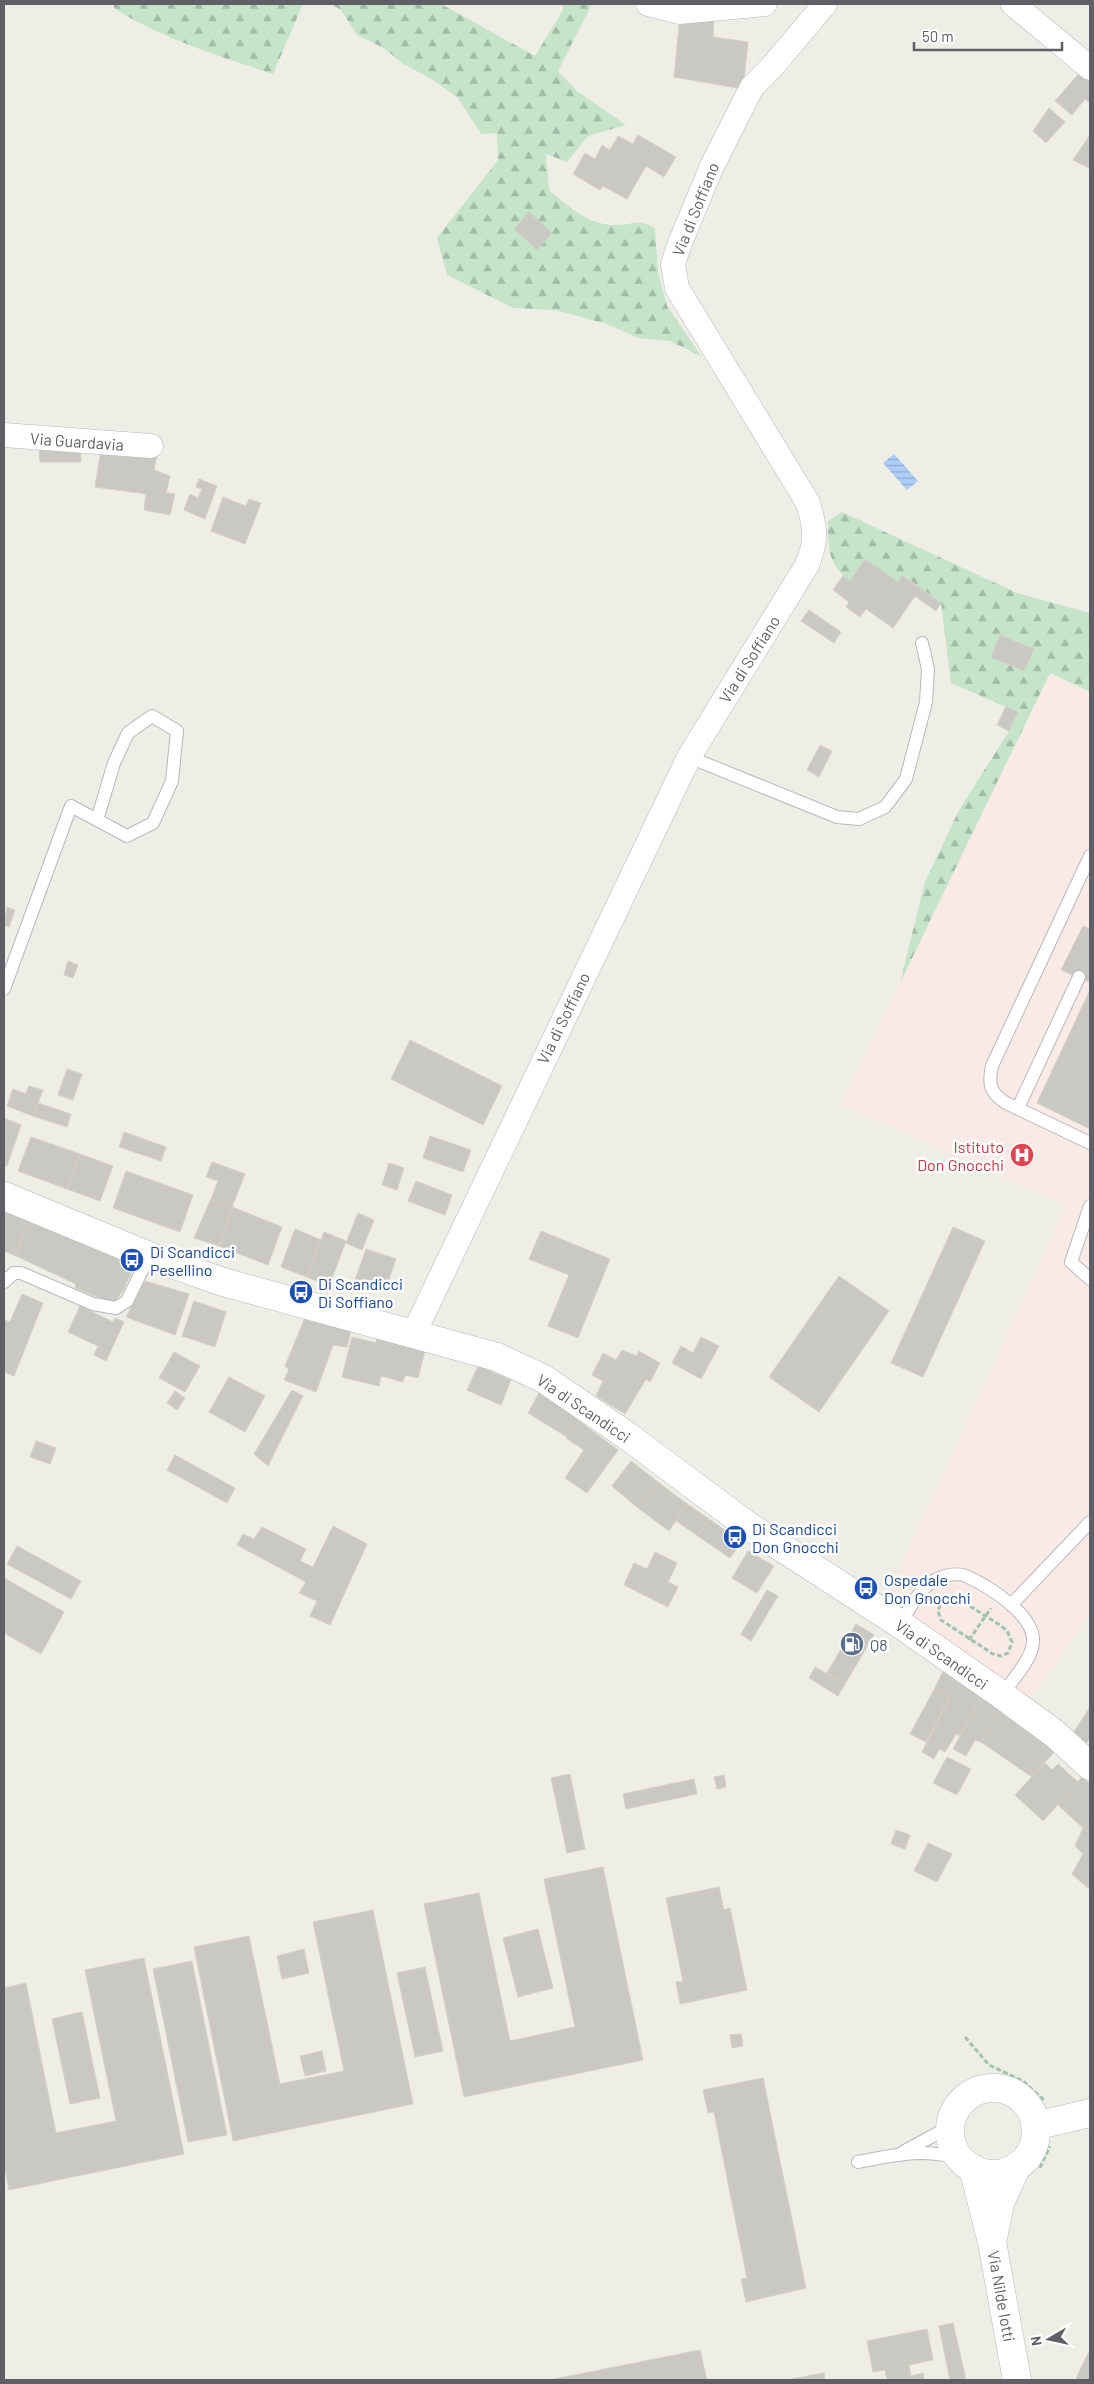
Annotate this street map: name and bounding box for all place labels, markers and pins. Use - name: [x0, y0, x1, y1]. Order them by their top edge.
- place label: Istituto Don Gnocchi: [917, 1137, 1004, 1174]
- hospital icon: Istituto Don Gnocchi: [1009, 1142, 1035, 1168]
- place label: Di Scandicci Pesellino: [150, 1242, 235, 1279]
- bus stop icon: Di Scandicci Pesellino: [119, 1247, 145, 1273]
- place label: Di Scandicci Di Soffiano: [318, 1274, 403, 1311]
- bus stop icon: Di Scandicci Di Soffiano: [288, 1279, 314, 1305]
- place label: Di Scandicci Don Gnocchi: [752, 1519, 839, 1556]
- bus stop icon: Di Scandicci Don Gnocchi: [722, 1524, 748, 1550]
- place label: Ospedale Don Gnocchi: [884, 1570, 971, 1607]
- bus stop icon: Ospedale Don Gnocchi: [853, 1575, 879, 1601]
- fuel station icon: Q8: [839, 1631, 865, 1657]
- place label: Q8: [870, 1635, 888, 1654]

